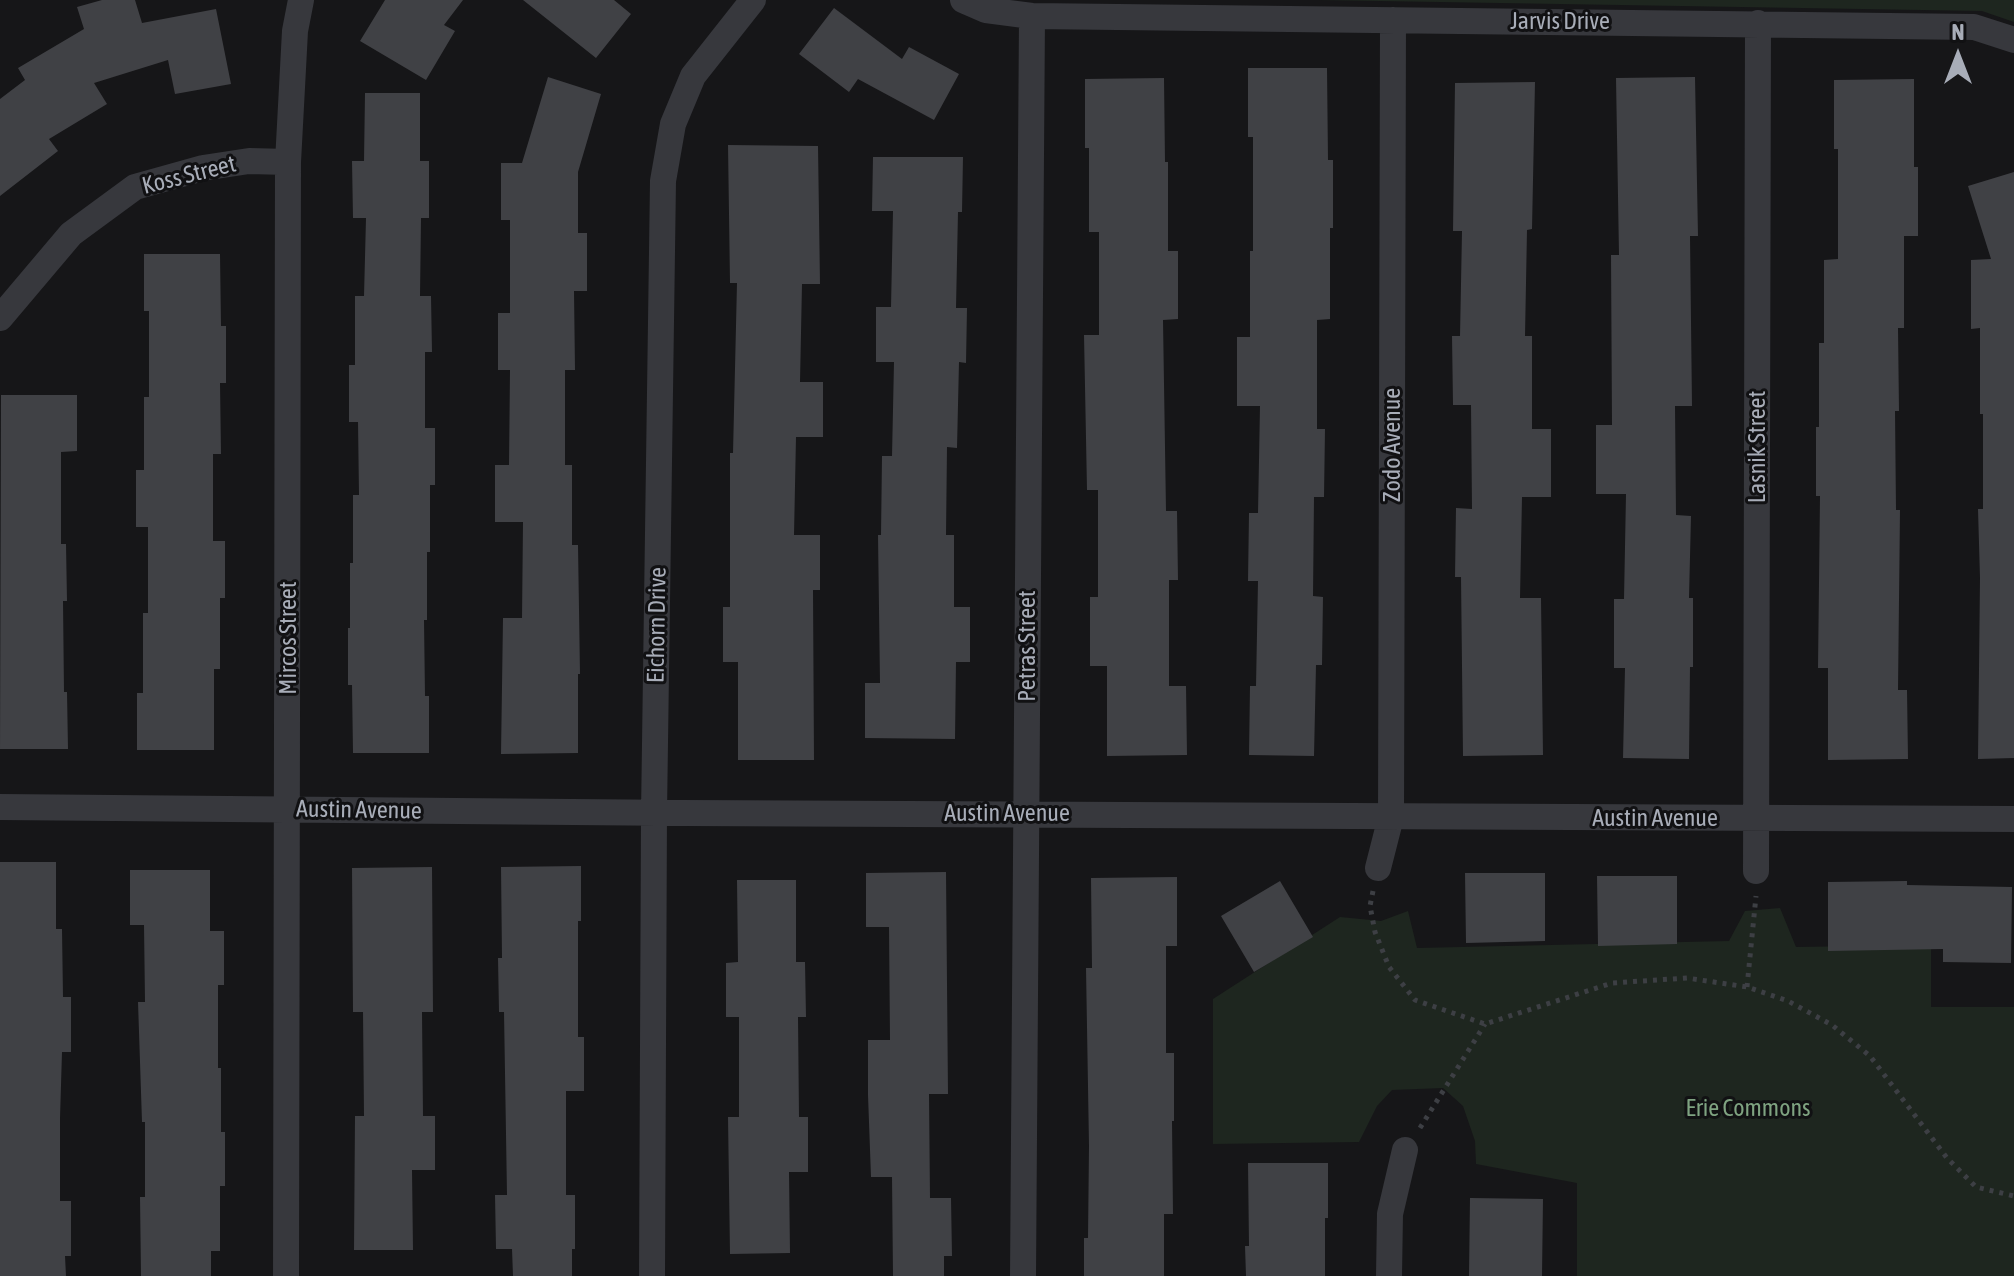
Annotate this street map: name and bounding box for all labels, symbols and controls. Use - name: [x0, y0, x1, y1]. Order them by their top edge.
- street label: Jarvis Drive: [1510, 7, 1610, 35]
- north arrow: [1918, 16, 1998, 96]
- text: N: [1952, 19, 1964, 45]
- street label: Koss Street: [139, 149, 239, 201]
- street label: Zodo Avenue: [1378, 388, 1406, 502]
- street label: Lasnik Street: [1743, 391, 1771, 503]
- street label: Eichorn Drive: [642, 567, 672, 683]
- street label: Mircos Street: [274, 581, 302, 695]
- street label: Petras Street: [1013, 590, 1041, 702]
- street label: Austin Avenue: [296, 795, 422, 825]
- street label: Austin Avenue: [944, 799, 1070, 827]
- street label: Austin Avenue: [1592, 804, 1718, 832]
- park label: Erie Commons: [1685, 1094, 1811, 1122]

